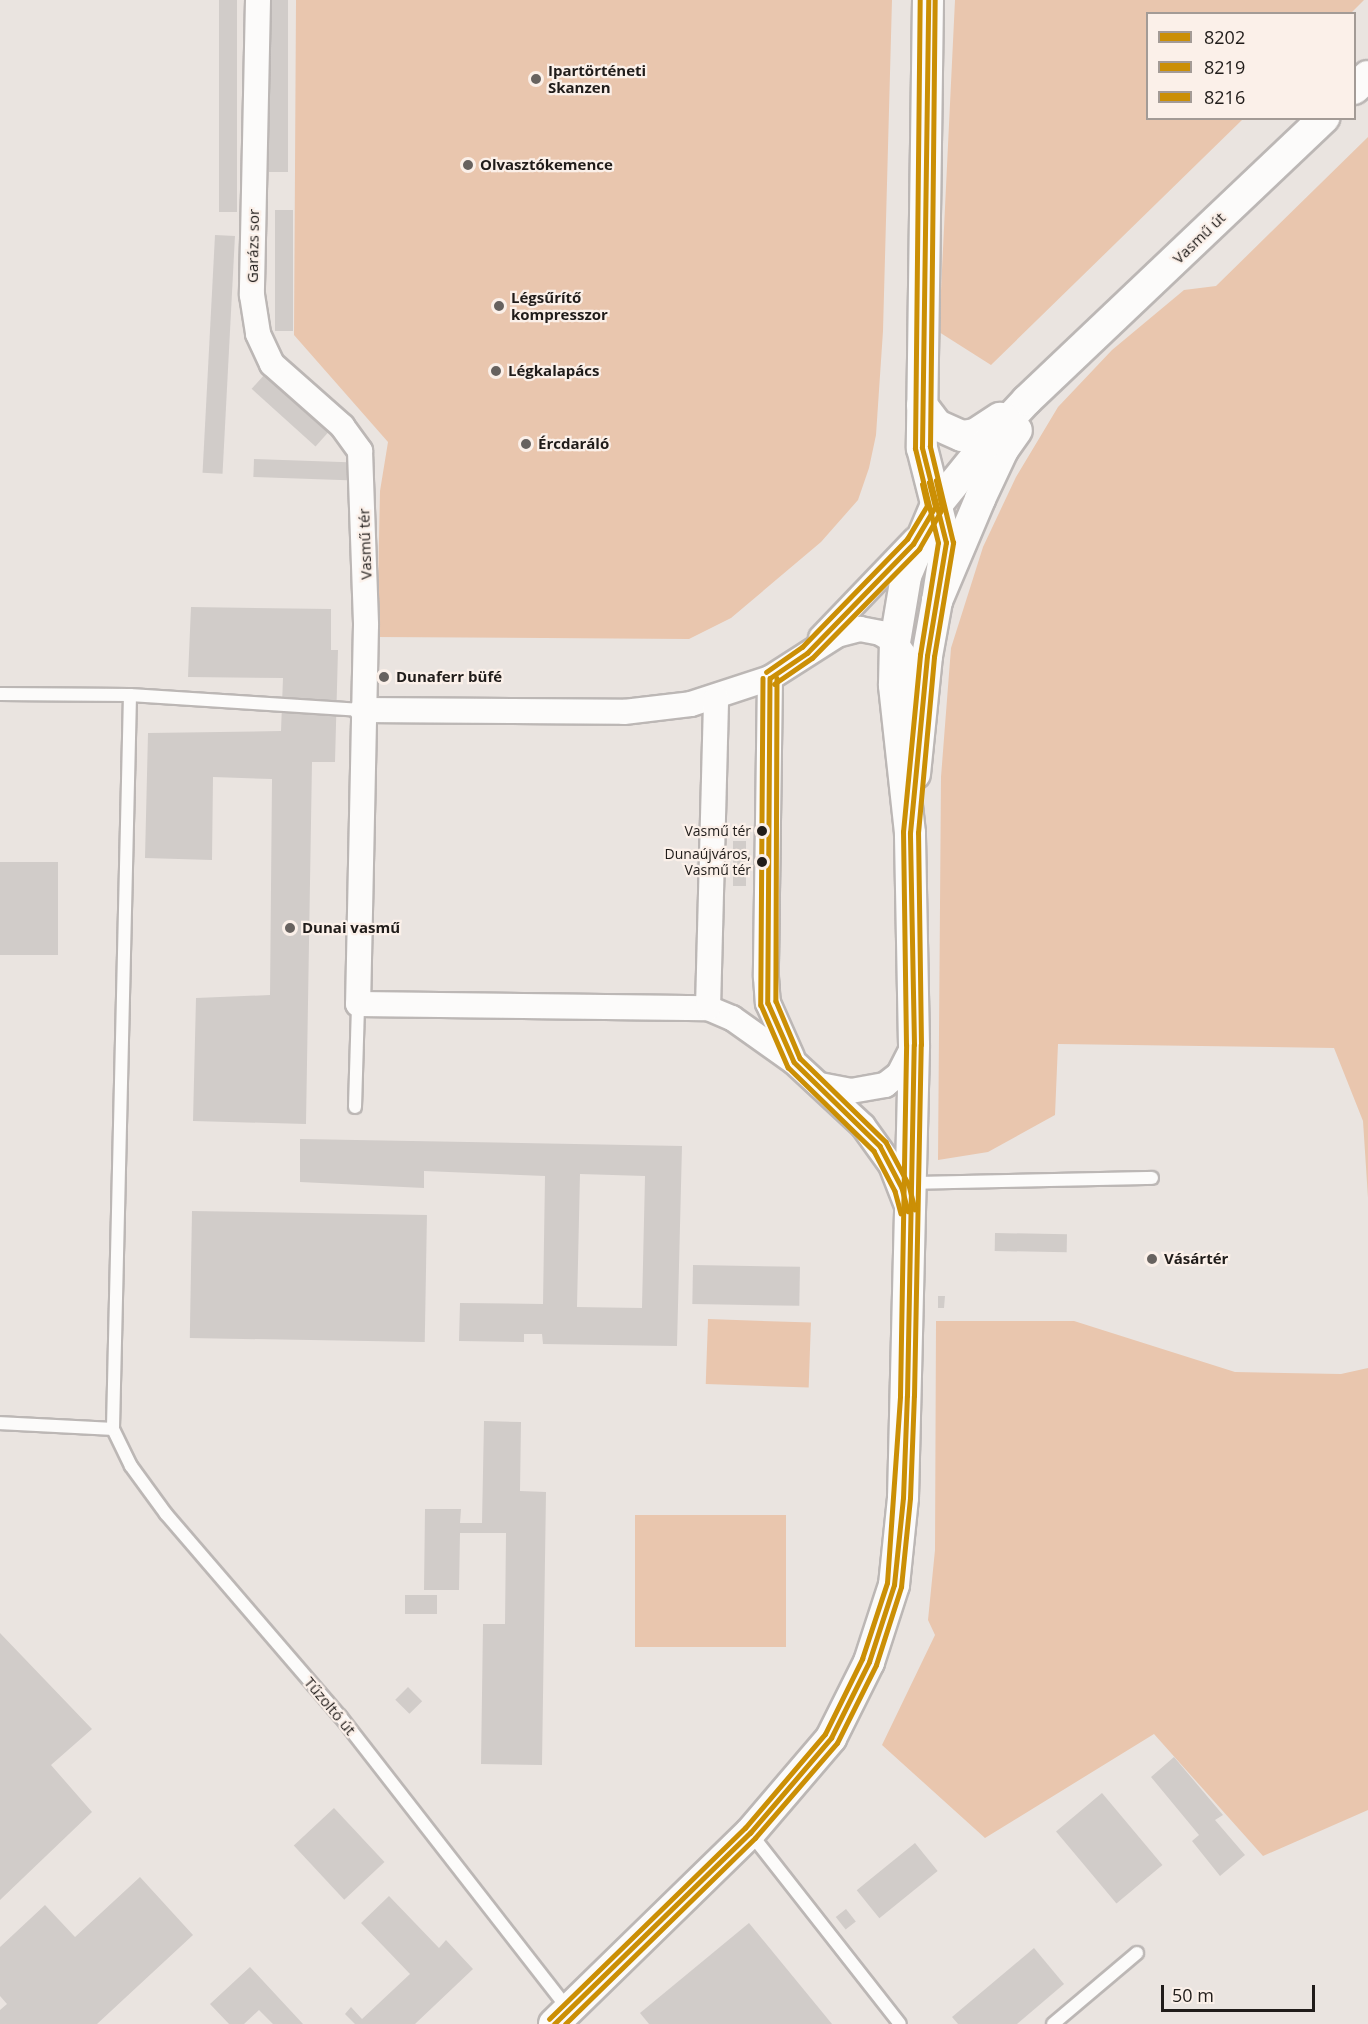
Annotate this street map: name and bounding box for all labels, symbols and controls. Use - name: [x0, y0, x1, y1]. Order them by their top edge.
- legend: [1146, 12, 1356, 120]
- text: 8202: [1204, 25, 1245, 49]
- text: 8219: [1204, 55, 1245, 79]
- place label: Ipartörténeti Skanzen: [548, 61, 646, 96]
- marker: Ipartörténeti Skanzen: [529, 72, 543, 86]
- text: 8216: [1204, 85, 1245, 109]
- place label: Olvasztókemence: [480, 156, 613, 174]
- marker: Olvasztókemence: [461, 158, 475, 172]
- street label: Garázs sor: [243, 209, 263, 283]
- street label: Vasmű út: [1169, 209, 1229, 267]
- place label: Légsűrítő kompresszor: [511, 288, 608, 323]
- marker: Légsűrítő kompresszor: [492, 299, 506, 313]
- place label: Légkalapács: [508, 362, 600, 380]
- marker: Légkalapács: [489, 364, 503, 378]
- place label: Ércdaráló: [538, 435, 609, 453]
- marker: Ércdaráló: [519, 437, 533, 451]
- street label: Vasmű tér: [355, 508, 375, 580]
- place label: Dunaferr büfé: [396, 668, 502, 686]
- marker: Dunaferr büfé: [377, 670, 391, 684]
- place label: Vasmű tér: [684, 823, 751, 839]
- marker: Vasmű tér: [756, 825, 768, 837]
- place label: Dunaújváros, Vasmű tér: [665, 846, 751, 879]
- marker: Dunaújváros, Vasmű tér: [756, 856, 768, 868]
- place label: Dunai vasmű: [302, 919, 400, 937]
- marker: Dunai vasmű: [283, 921, 297, 935]
- place label: Vásártér: [1164, 1250, 1228, 1268]
- marker: Vásártér: [1145, 1252, 1159, 1266]
- street label: Tűzoltó út: [301, 1673, 359, 1739]
- scale bar: [1164, 1973, 1318, 2011]
- text: 50 m: [1172, 1983, 1214, 2007]

